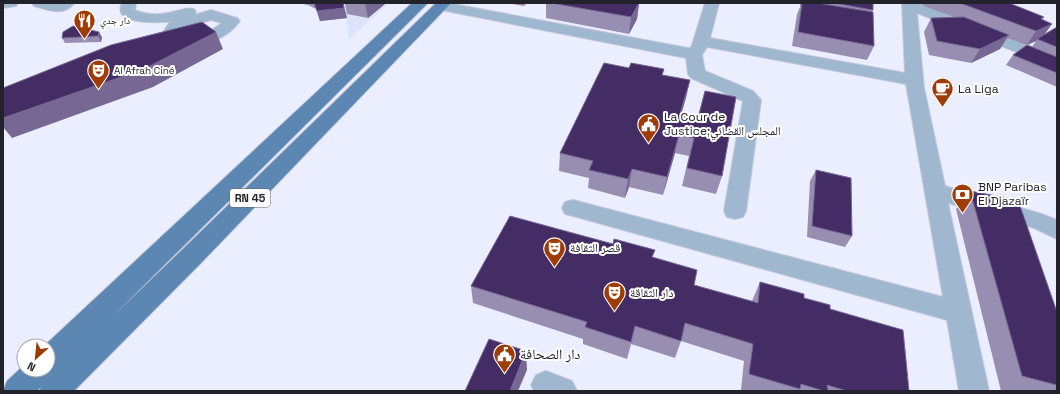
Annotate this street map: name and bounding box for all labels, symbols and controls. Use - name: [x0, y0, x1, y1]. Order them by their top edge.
- restaurant icon: دار جدي: [71, 7, 97, 40]
- place label: دار جدي: [100, 14, 130, 29]
- theatre icon: Al Afrah Ciné: [86, 57, 112, 90]
- place label: Al Afrah Ciné: [114, 64, 175, 77]
- cafe icon: La Liga: [930, 76, 956, 109]
- place label: La Liga: [958, 81, 999, 97]
- place label: La Cour de Justice;المجلس القضائي: [664, 109, 781, 141]
- public building icon: La Cour de Justice;المجلس القضائي: [636, 111, 662, 144]
- place label: BNP Paribas El Djazaïr: [978, 179, 1047, 209]
- bank icon: BNP Paribas El Djazaïr: [949, 181, 975, 214]
- road number: RN 45: [230, 189, 270, 207]
- theatre icon: قصر الثقافة: [541, 235, 567, 268]
- place label: قصر الثقافة: [570, 240, 620, 256]
- theatre icon: دار الثقاقة: [602, 280, 628, 313]
- place label: دار الثقاقة: [630, 285, 673, 301]
- north arrow: [16, 338, 56, 378]
- public building icon: دار الصحافة: [491, 341, 517, 374]
- place label: دار الصحافة: [520, 345, 581, 363]
- text: N: [25, 359, 38, 375]

